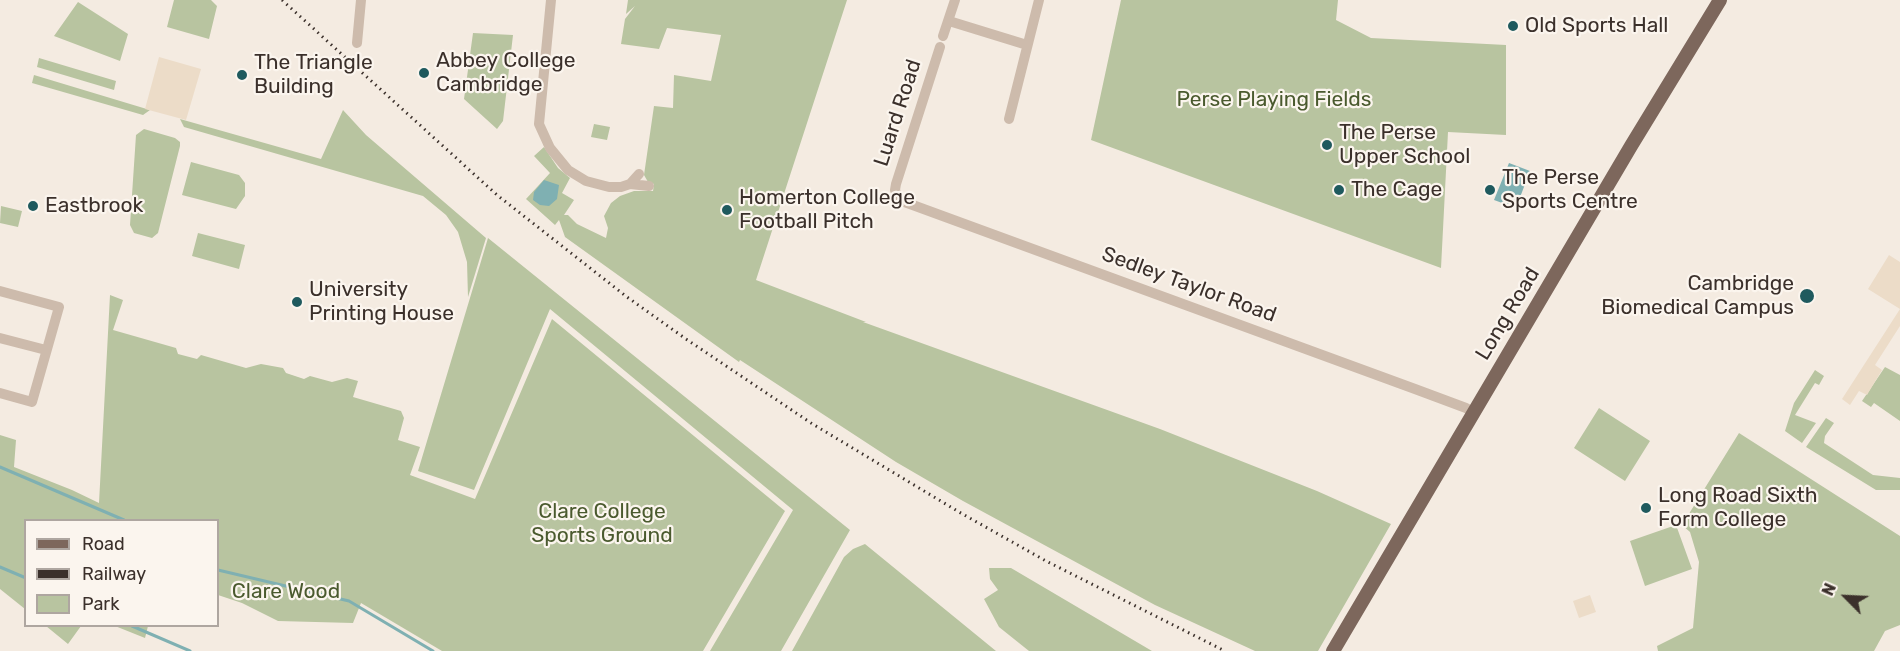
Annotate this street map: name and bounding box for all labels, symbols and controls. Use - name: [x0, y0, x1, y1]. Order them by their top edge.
- place label: Old Sports Hall: [1525, 13, 1668, 39]
- marker: Old Sports Hall: [1506, 19, 1520, 33]
- place label: Abbey College Cambridge: [436, 48, 575, 98]
- place label: The Triangle Building: [254, 50, 373, 100]
- street label: Luard Road: [869, 56, 927, 170]
- marker: Abbey College Cambridge: [417, 66, 431, 80]
- marker: The Triangle Building: [235, 68, 249, 82]
- park label: Perse Playing Fields: [1176, 87, 1372, 113]
- place label: The Perse Upper School: [1339, 120, 1470, 170]
- marker: The Perse Upper School: [1320, 138, 1334, 152]
- place label: The Perse Sports Centre: [1502, 165, 1638, 215]
- place label: The Cage: [1351, 177, 1442, 203]
- marker: The Cage: [1332, 183, 1346, 197]
- marker: The Perse Sports Centre: [1483, 183, 1497, 197]
- place label: Homerton College Football Pitch: [739, 185, 915, 235]
- place label: Eastbrook: [45, 193, 143, 219]
- marker: Eastbrook: [26, 199, 40, 213]
- marker: Homerton College Football Pitch: [720, 203, 734, 217]
- street label: Sedley Taylor Road: [1098, 242, 1280, 328]
- street label: Long Road: [1470, 263, 1546, 365]
- place label: Cambridge Biomedical Campus: [1601, 271, 1794, 321]
- place label: University Printing House: [309, 277, 454, 327]
- marker: Cambridge Biomedical Campus: [1798, 287, 1816, 305]
- marker: University Printing House: [290, 295, 304, 309]
- place label: Long Road Sixth Form College: [1658, 483, 1817, 533]
- park label: Clare College Sports Ground: [531, 499, 673, 549]
- marker: Long Road Sixth Form College: [1639, 501, 1653, 515]
- legend: [24, 519, 219, 627]
- text: Road: [82, 533, 125, 555]
- text: Railway: [82, 563, 146, 585]
- north arrow: [1816, 567, 1876, 627]
- park label: Clare Wood: [232, 579, 340, 605]
- text: N: [1818, 580, 1840, 599]
- text: Park: [82, 593, 119, 615]

